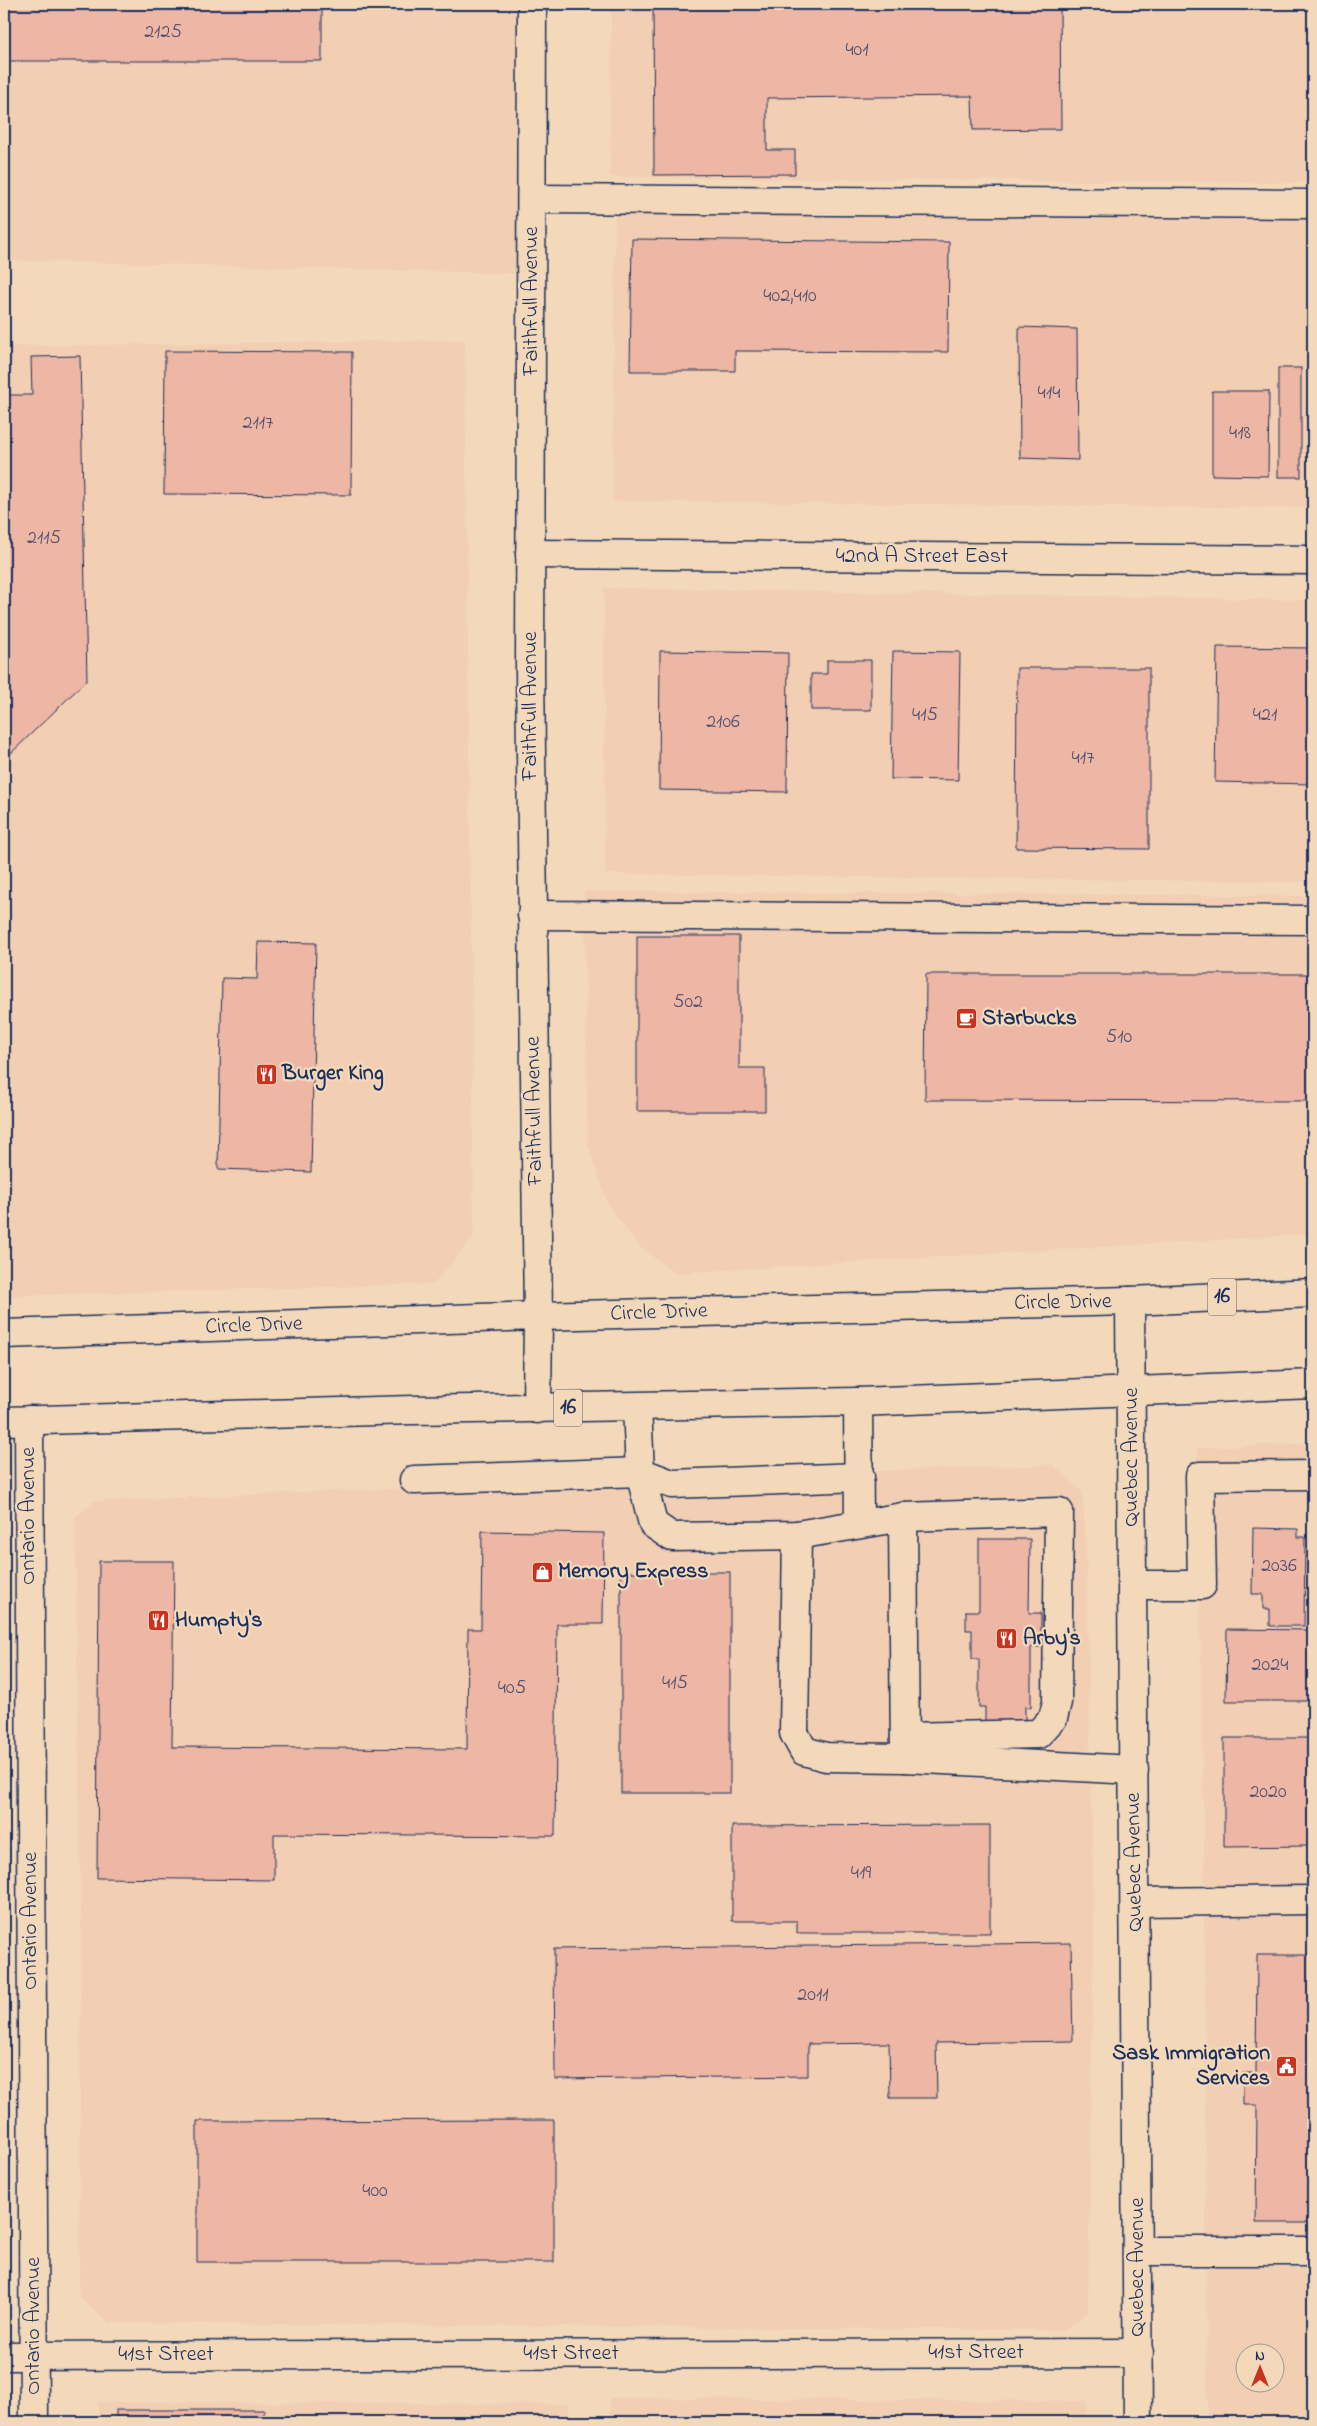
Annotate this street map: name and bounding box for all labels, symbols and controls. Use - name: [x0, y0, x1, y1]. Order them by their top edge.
- house number: 2125: [144, 18, 182, 47]
- house number: 401: [845, 36, 869, 65]
- street label: Faithfull Avenue: [516, 226, 548, 377]
- house number: 402,410: [763, 282, 817, 311]
- house number: 414: [1038, 379, 1060, 408]
- house number: 2117: [243, 409, 273, 438]
- house number: 418: [1229, 419, 1251, 448]
- house number: 2115: [27, 524, 61, 553]
- street label: 42nd A Street East: [836, 541, 1009, 573]
- street label: Faithfull Avenue: [515, 631, 547, 782]
- house number: 415: [912, 701, 938, 730]
- house number: 421: [1253, 701, 1277, 730]
- house number: 2106: [706, 708, 740, 737]
- house number: 417: [1072, 744, 1094, 773]
- house number: 502: [673, 988, 703, 1017]
- place label: Starbucks: [982, 1003, 1077, 1035]
- cafe icon: Starbucks: [954, 1007, 978, 1031]
- house number: 510: [1106, 1023, 1133, 1052]
- street label: Faithfull Avenue: [518, 1036, 552, 1187]
- place label: Burger King: [281, 1058, 384, 1091]
- restaurant icon: Burger King: [254, 1062, 278, 1086]
- road number: 16: [1208, 1278, 1236, 1315]
- street label: Circle Drive: [1014, 1286, 1112, 1320]
- street label: Circle Drive: [610, 1295, 708, 1331]
- street label: Circle Drive: [205, 1308, 303, 1344]
- street label: Quebec Avenue: [1116, 1387, 1148, 1527]
- road number: 16: [554, 1390, 582, 1426]
- street label: Ontario Avenue: [13, 1447, 45, 1585]
- house number: 2036: [1261, 1552, 1297, 1581]
- place label: Memory Express: [558, 1556, 709, 1589]
- shop icon: Memory Express: [530, 1560, 554, 1584]
- place label: Humpty's: [175, 1605, 262, 1638]
- restaurant icon: Humpty's: [147, 1609, 171, 1633]
- place label: Arby's: [1023, 1623, 1081, 1656]
- restaurant icon: Arby's: [995, 1627, 1019, 1651]
- house number: 2024: [1252, 1651, 1288, 1680]
- house number: 415: [662, 1669, 688, 1698]
- house number: 405: [498, 1674, 526, 1703]
- house number: 2020: [1249, 1778, 1287, 1807]
- street label: Quebec Avenue: [1118, 1792, 1152, 1932]
- street label: Ontario Avenue: [15, 1852, 47, 1990]
- house number: 419: [851, 1859, 871, 1888]
- house number: 2011: [797, 1981, 829, 2010]
- place label: Sask Immigration Services: [1112, 2038, 1270, 2095]
- public building icon: Sask Immigration Services: [1274, 2055, 1298, 2079]
- house number: 400: [362, 2177, 388, 2206]
- street label: Quebec Avenue: [1122, 2197, 1154, 2337]
- street label: Ontario Avenue: [18, 2257, 50, 2395]
- street label: 41st Street: [928, 2337, 1024, 2369]
- street label: 41st Street: [523, 2338, 619, 2370]
- street label: 41st Street: [118, 2339, 214, 2371]
- north arrow: [1234, 2344, 1284, 2394]
- text: N: [1255, 2346, 1265, 2367]

